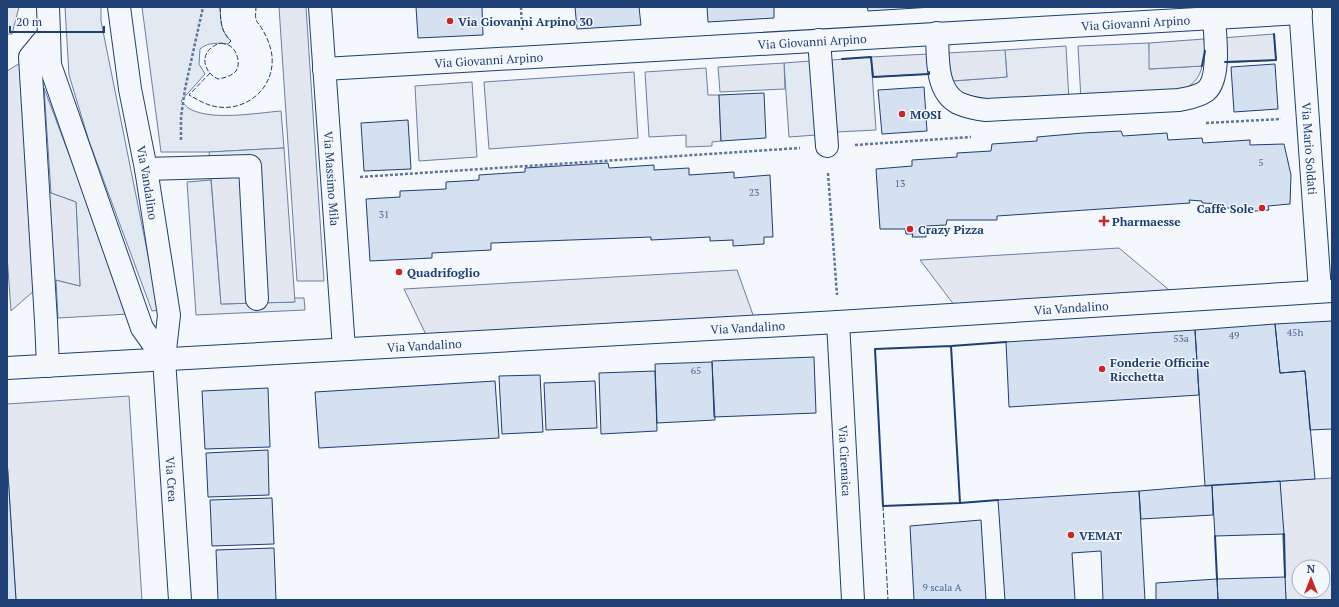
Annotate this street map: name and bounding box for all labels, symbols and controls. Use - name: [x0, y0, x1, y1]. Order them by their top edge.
- scale bar: [10, 8, 104, 34]
- street label: Via Giovanni Arpino: [1081, 12, 1191, 33]
- text: 20 m: [16, 14, 43, 29]
- place label: Via Giovanni Arpino 30: [458, 14, 593, 29]
- marker: Via Giovanni Arpino 30: [445, 16, 455, 26]
- street label: Via Giovanni Arpino: [757, 30, 867, 52]
- street label: Via Giovanni Arpino: [434, 49, 544, 70]
- street label: Via Mario Soldati: [1299, 102, 1321, 196]
- place label: MOSI: [910, 107, 942, 122]
- marker: MOSI: [897, 109, 907, 119]
- street label: Via Massimo Mila: [321, 131, 343, 226]
- street label: Via Vandalino: [134, 144, 161, 221]
- house number: 5: [1258, 156, 1264, 169]
- house number: 13: [895, 177, 905, 190]
- house number: 23: [749, 186, 759, 199]
- place label: Caffè Sole: [1197, 201, 1255, 216]
- marker: Caffè Sole: [1257, 203, 1267, 213]
- house number: 31: [379, 208, 389, 221]
- place label: Pharmaesse: [1112, 214, 1181, 229]
- marker: Pharmaesse: [1099, 216, 1109, 226]
- place label: Crazy Pizza: [918, 222, 984, 237]
- marker: Crazy Pizza: [905, 224, 915, 234]
- place label: Quadrifoglio: [407, 265, 480, 280]
- marker: Quadrifoglio: [394, 267, 404, 277]
- street label: Via Vandalino: [1034, 298, 1109, 317]
- street label: Via Vandalino: [710, 317, 786, 337]
- house number: 45h: [1287, 326, 1303, 339]
- house number: 49: [1229, 329, 1239, 342]
- house number: 53a: [1173, 332, 1189, 345]
- street label: Via Vandalino: [387, 335, 462, 354]
- place label: Fonderie Officine Ricchetta: [1110, 355, 1210, 384]
- house number: 65: [691, 364, 701, 377]
- marker: Fonderie Officine Ricchetta: [1097, 364, 1107, 374]
- street label: Via Cirenaica: [836, 425, 855, 497]
- street label: Via Crea: [163, 456, 181, 502]
- place label: VEMAT: [1079, 528, 1122, 543]
- marker: VEMAT: [1066, 530, 1076, 540]
- north arrow: [1291, 559, 1331, 599]
- text: N: [1307, 562, 1316, 576]
- house number: 9 scala A: [923, 581, 962, 594]

